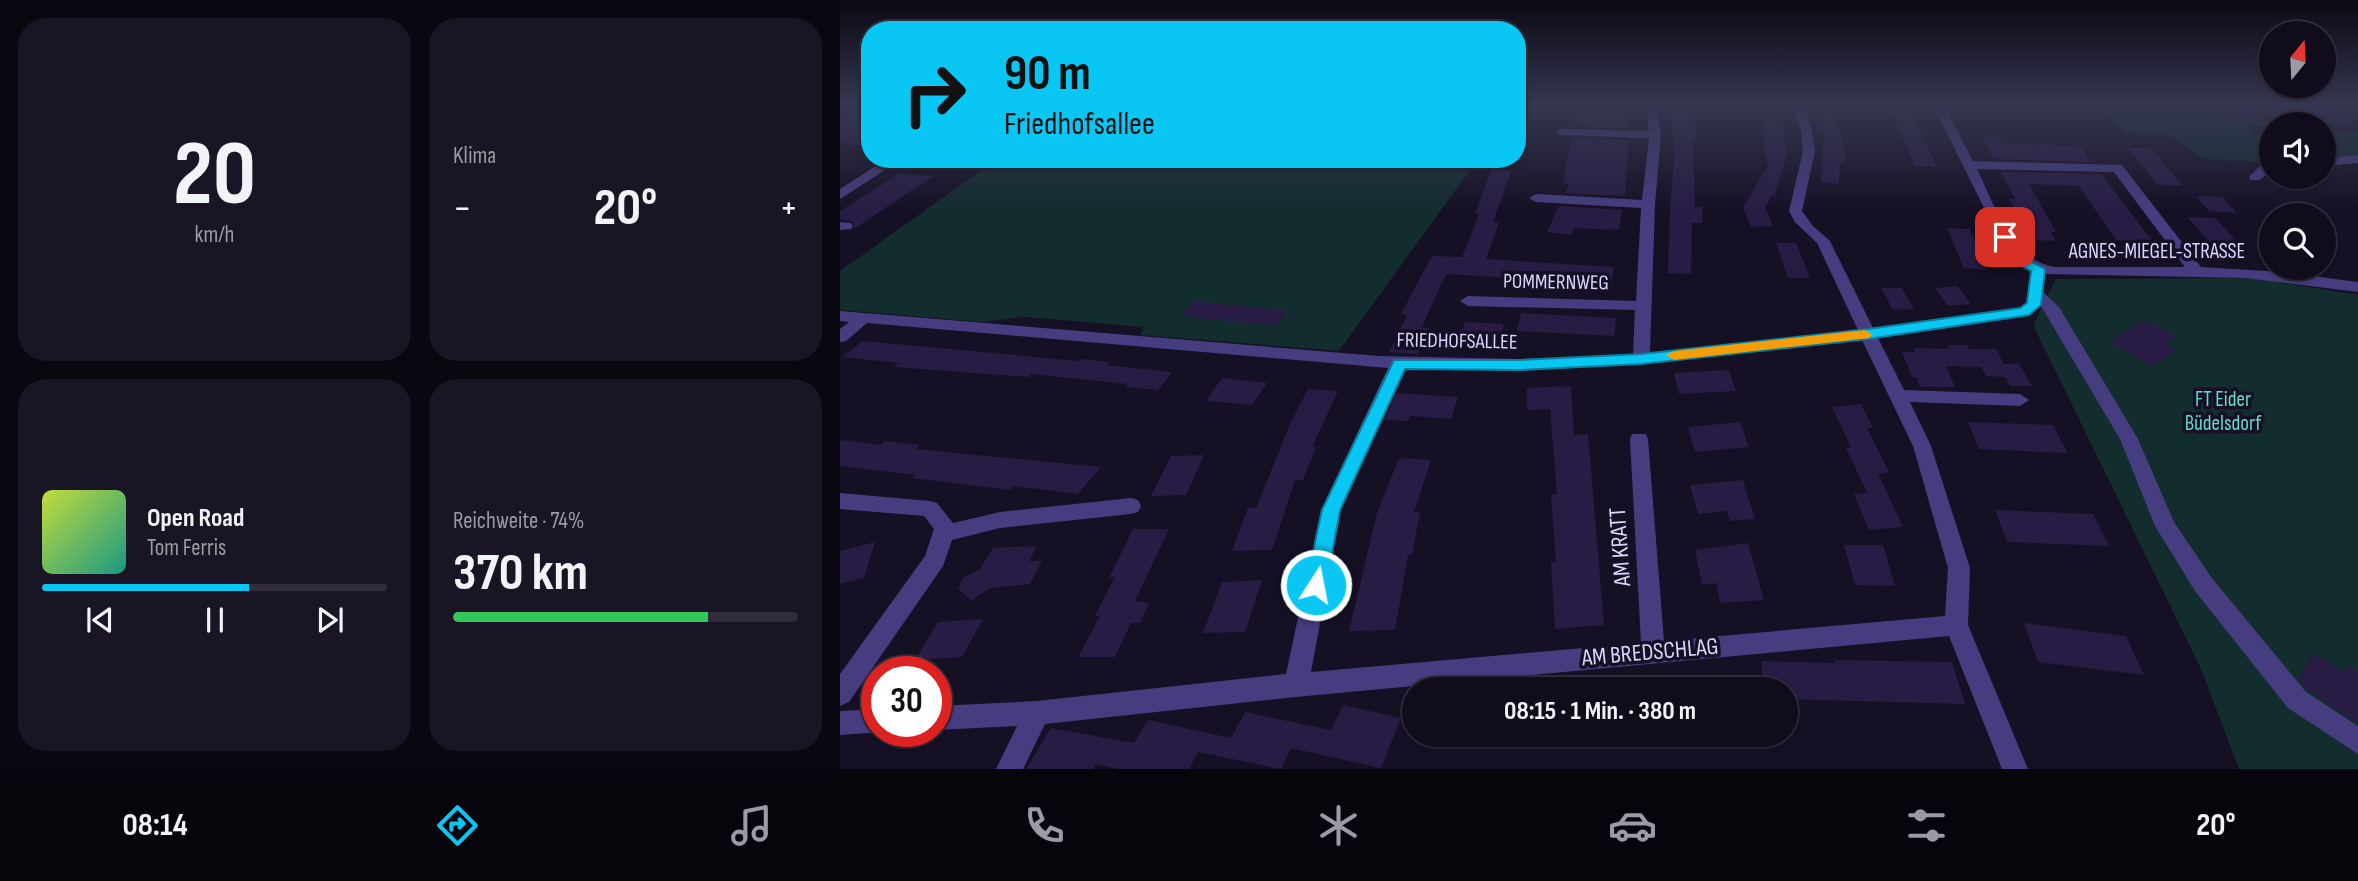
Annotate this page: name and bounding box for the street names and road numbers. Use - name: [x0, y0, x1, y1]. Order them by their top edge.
- street label: AGNES-MIEGEL-STRASSE: [2068, 239, 2245, 264]
- street label: POMMERNWEG: [1503, 269, 1609, 295]
- street label: FRIEDHOFSALLEE: [1396, 327, 1518, 355]
- street label: AM KRATT: [1603, 506, 1637, 588]
- street label: AM BREDSCHLAG: [1580, 632, 1719, 672]

